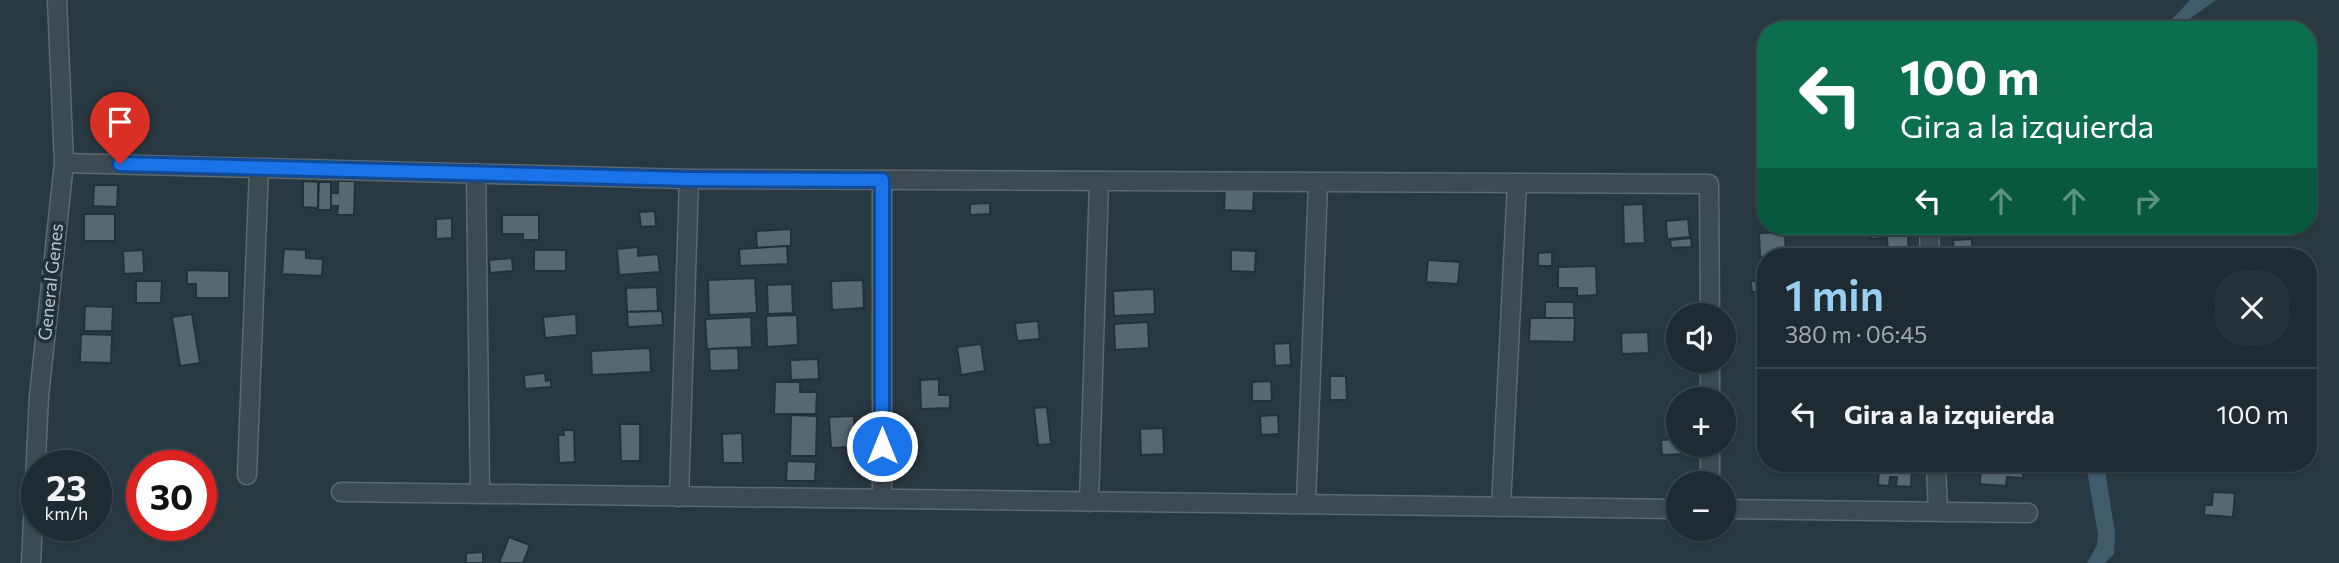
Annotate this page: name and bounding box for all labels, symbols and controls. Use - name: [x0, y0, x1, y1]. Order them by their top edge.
- text: 100 m: [1900, 45, 2039, 105]
- icon: left: [1785, 49, 1876, 140]
- pin: [90, 92, 150, 164]
- icon: arrive: [101, 103, 139, 141]
- text: Gira a la izquierda: [1900, 105, 2154, 145]
- icon: left: [1909, 182, 1947, 220]
- icon: ahead: [1982, 182, 2020, 220]
- icon: ahead: [2055, 182, 2093, 220]
- icon: right: [2128, 182, 2166, 220]
- street label: General Genes: [33, 222, 67, 342]
- text: 1 min: [1785, 268, 1884, 320]
- button: close: [2215, 271, 2289, 345]
- map controls: [1666, 303, 1736, 541]
- button: sound: [1666, 303, 1736, 373]
- text: 380 m · 06:45: [1785, 320, 1927, 348]
- button: +: [1666, 387, 1736, 457]
- icon: left: [1785, 395, 1823, 433]
- text: Gira a la izquierda: [1844, 398, 2055, 429]
- text: 100 m: [2216, 398, 2289, 429]
- position arrow: [845, 409, 919, 483]
- speed limit sign: 30: [126, 450, 217, 541]
- text: 23: [46, 465, 87, 508]
- button: −: [1666, 471, 1736, 541]
- text: km/h: [45, 502, 88, 524]

